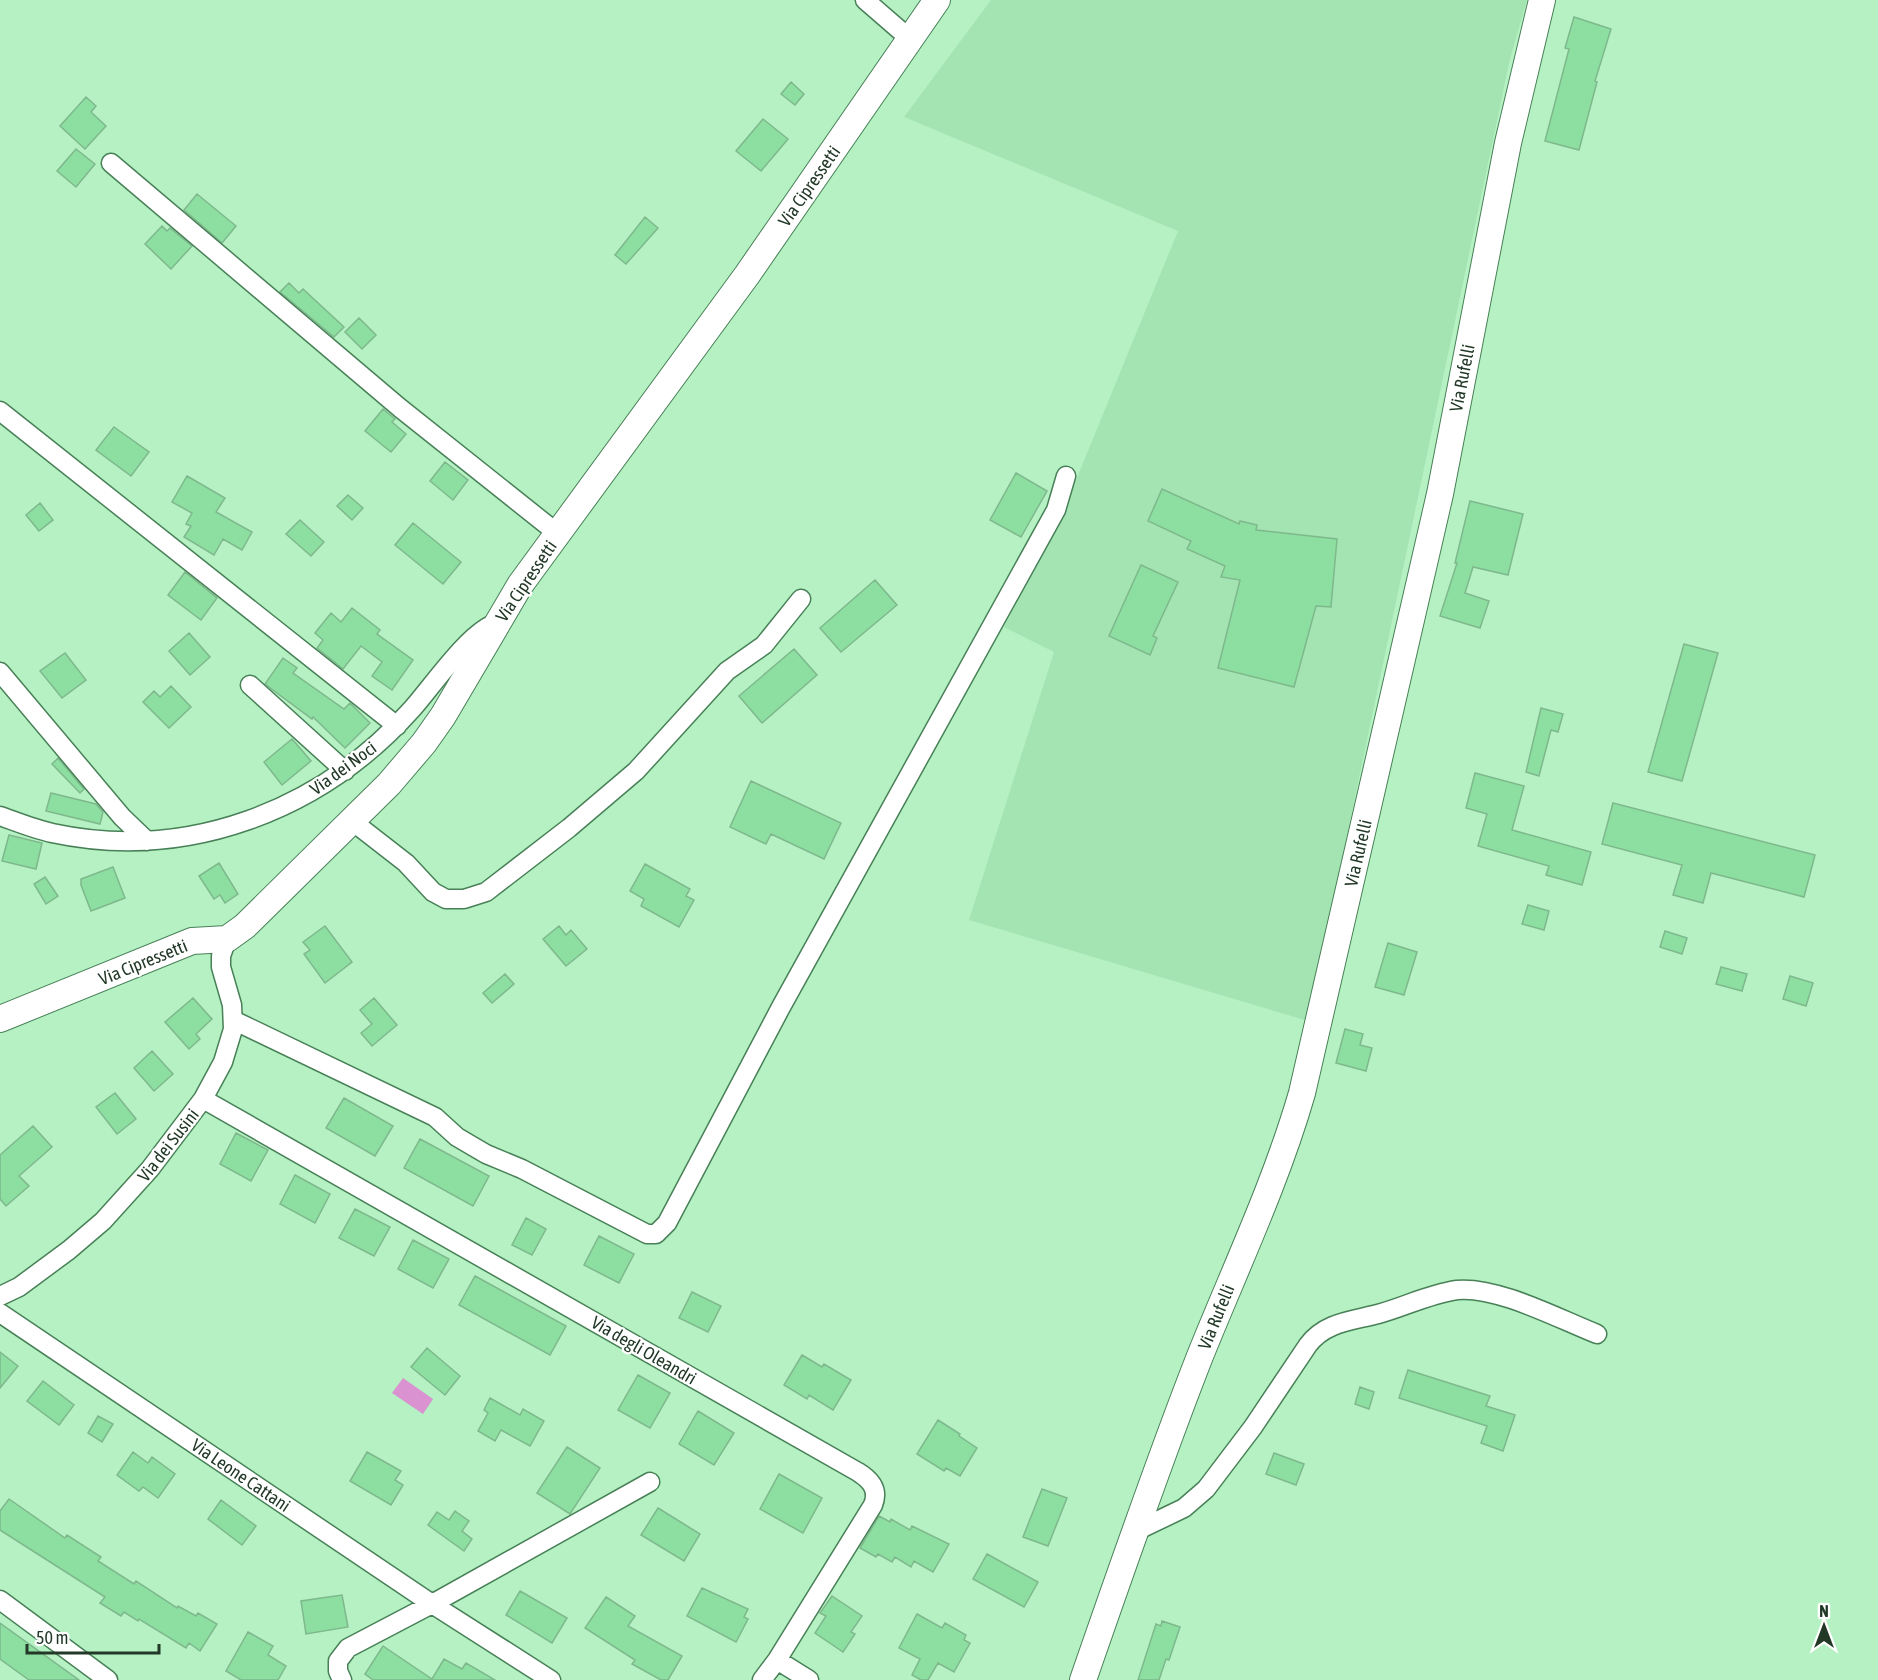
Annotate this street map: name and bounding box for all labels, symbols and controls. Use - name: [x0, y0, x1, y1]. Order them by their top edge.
- street label: Via Cipressetti: [774, 142, 844, 230]
- street label: Via Rufelli: [1445, 342, 1479, 414]
- street label: Via Cipressetti: [491, 536, 561, 626]
- street label: Via dei Noci: [306, 737, 380, 799]
- street label: Via Rufelli: [1340, 817, 1376, 889]
- street label: Via Cipressetti: [96, 935, 190, 989]
- street label: Via dei Susini: [133, 1104, 203, 1186]
- street label: Via Rufelli: [1193, 1281, 1239, 1353]
- street label: Via degli Oleandri: [588, 1311, 700, 1389]
- street label: Via Leone Cattani: [188, 1434, 294, 1516]
- north arrow: [1794, 1596, 1854, 1656]
- text: N: [1819, 1602, 1829, 1620]
- scale bar: [27, 1617, 159, 1655]
- text: 50 m: [36, 1627, 68, 1648]

